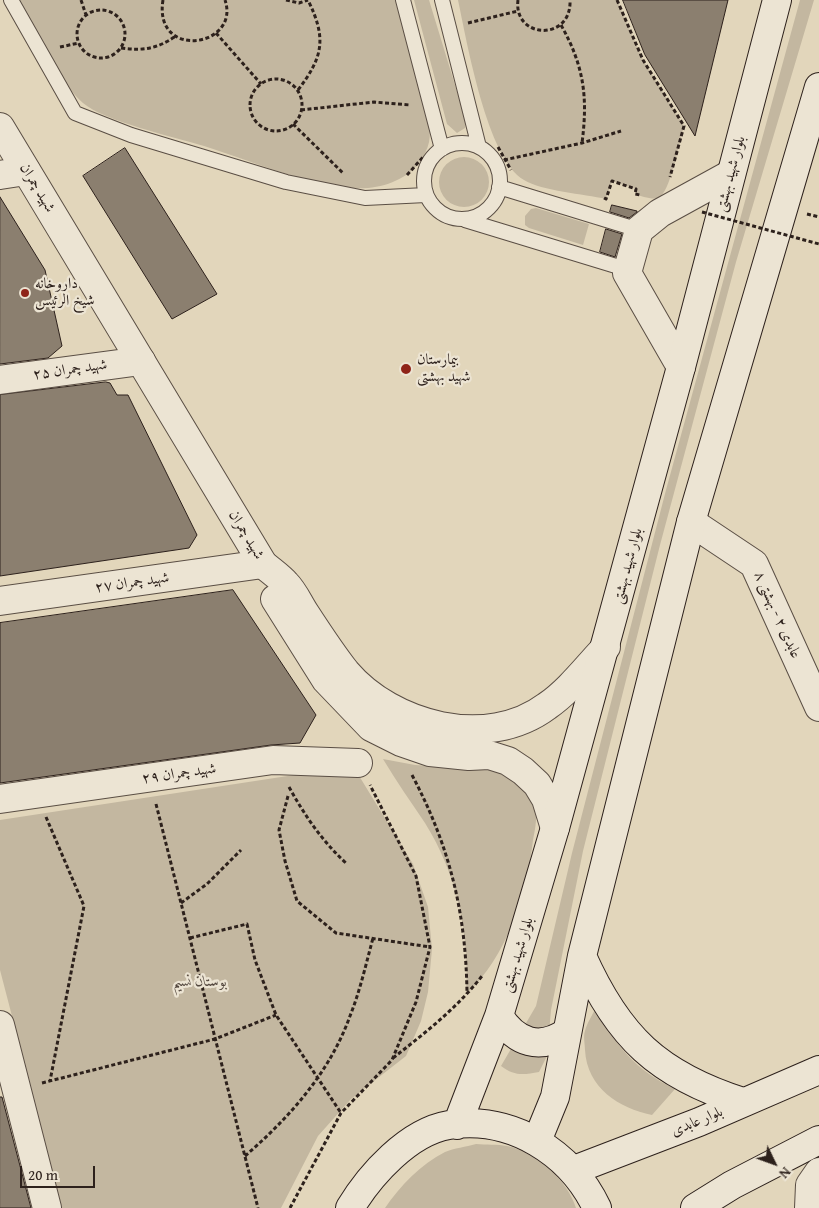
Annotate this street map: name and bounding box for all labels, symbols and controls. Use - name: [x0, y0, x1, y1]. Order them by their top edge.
- street label: بلوار شهید بهشتی: [712, 134, 750, 214]
- street label: شهید چمران: [15, 160, 59, 216]
- place label: داروخانه شیخ الرئیس: [35, 275, 94, 310]
- marker: داروخانه شیخ الرئیس: [19, 287, 31, 299]
- place label: بیمارستان شهید بهشتی: [417, 351, 470, 386]
- street label: شهید چمران ۲۵: [32, 356, 108, 384]
- marker: بیمارستان شهید بهشتی: [399, 362, 413, 376]
- street label: شهید چمران: [224, 507, 268, 563]
- street label: بلوار شهید بهشتی: [609, 526, 647, 606]
- street label: عابدی ۲ - بهشتی ۸: [750, 568, 804, 662]
- street label: شهید چمران ۲۷: [94, 569, 170, 597]
- street label: شهید چمران ۲۹: [141, 760, 217, 788]
- street label: بلوار شهید بهشتی: [498, 915, 538, 995]
- park label: بوستان نسیم: [173, 973, 227, 991]
- street label: بلوار عابدی: [668, 1103, 726, 1141]
- north arrow: [749, 1138, 799, 1188]
- scale bar: [22, 1156, 98, 1188]
- text: N: [775, 1163, 796, 1183]
- text: 20 m: [28, 1164, 58, 1185]

